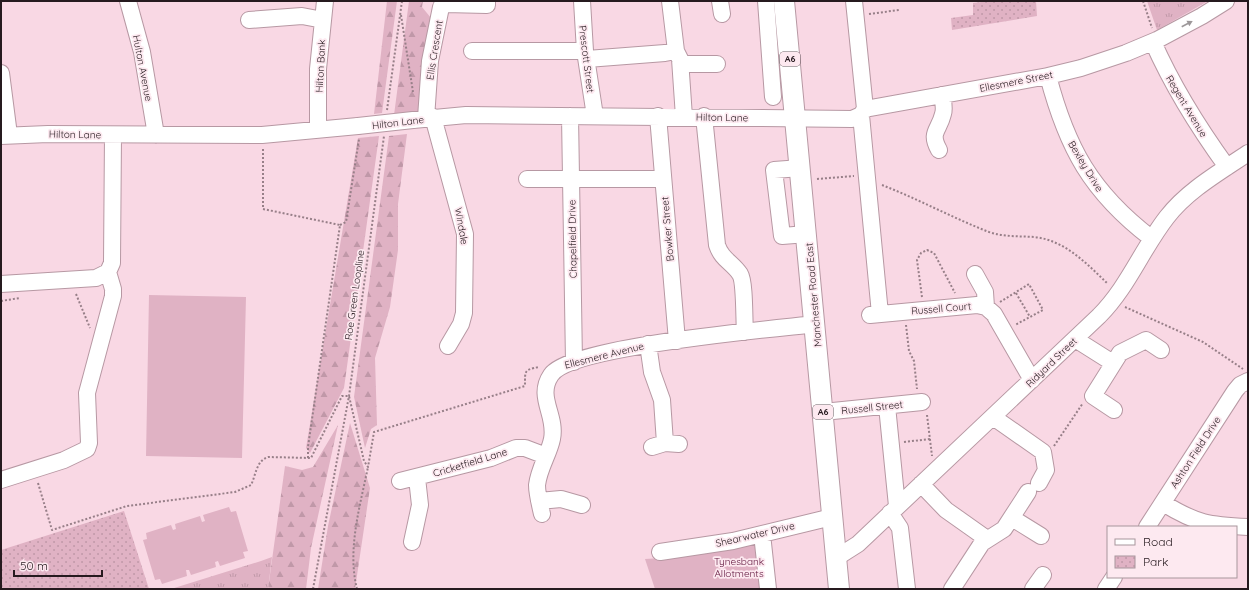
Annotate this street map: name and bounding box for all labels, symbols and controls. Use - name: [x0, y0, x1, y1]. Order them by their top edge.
- street label: Ellis Crescent: [423, 19, 446, 81]
- one-way arrow: [1181, 21, 1193, 27]
- street label: Prescott Street: [576, 25, 597, 94]
- street label: Hulton Avenue: [130, 34, 155, 103]
- street label: Hilton Bank: [313, 39, 328, 93]
- road number: A6: [780, 52, 800, 66]
- street label: Ellesmere Street: [978, 68, 1055, 95]
- street label: Regent Avenue: [1163, 73, 1210, 140]
- street label: Hilton Lane: [696, 111, 749, 124]
- street label: Hilton Lane: [371, 113, 425, 132]
- street label: Hilton Lane: [49, 128, 102, 141]
- street label: Bexley Drive: [1065, 138, 1106, 194]
- street label: Bowker Street: [658, 196, 677, 262]
- street label: Chapelfield Drive: [565, 199, 580, 278]
- street label: Windale: [452, 206, 471, 246]
- street label: Manchester Road East: [802, 242, 825, 347]
- street label: Roe Green Loopline: [342, 249, 367, 341]
- street label: Russell Court: [911, 299, 972, 318]
- street label: Ridyard Street: [1023, 334, 1080, 390]
- street label: Ellesmere Avenue: [563, 339, 646, 372]
- street label: Russell Street: [841, 398, 904, 417]
- road number: A6: [813, 405, 833, 419]
- street label: Ashton Field Drive: [1167, 414, 1224, 491]
- street label: Cricketfield Lane: [431, 445, 509, 480]
- street label: Shearwater Drive: [714, 519, 796, 550]
- legend: [1107, 526, 1237, 578]
- text: Road: [1143, 534, 1173, 549]
- scale bar: [14, 552, 102, 578]
- text: Park: [1143, 554, 1168, 569]
- park label: Tynesbank Allotments: [714, 555, 764, 580]
- text: 50 m: [20, 558, 48, 573]

